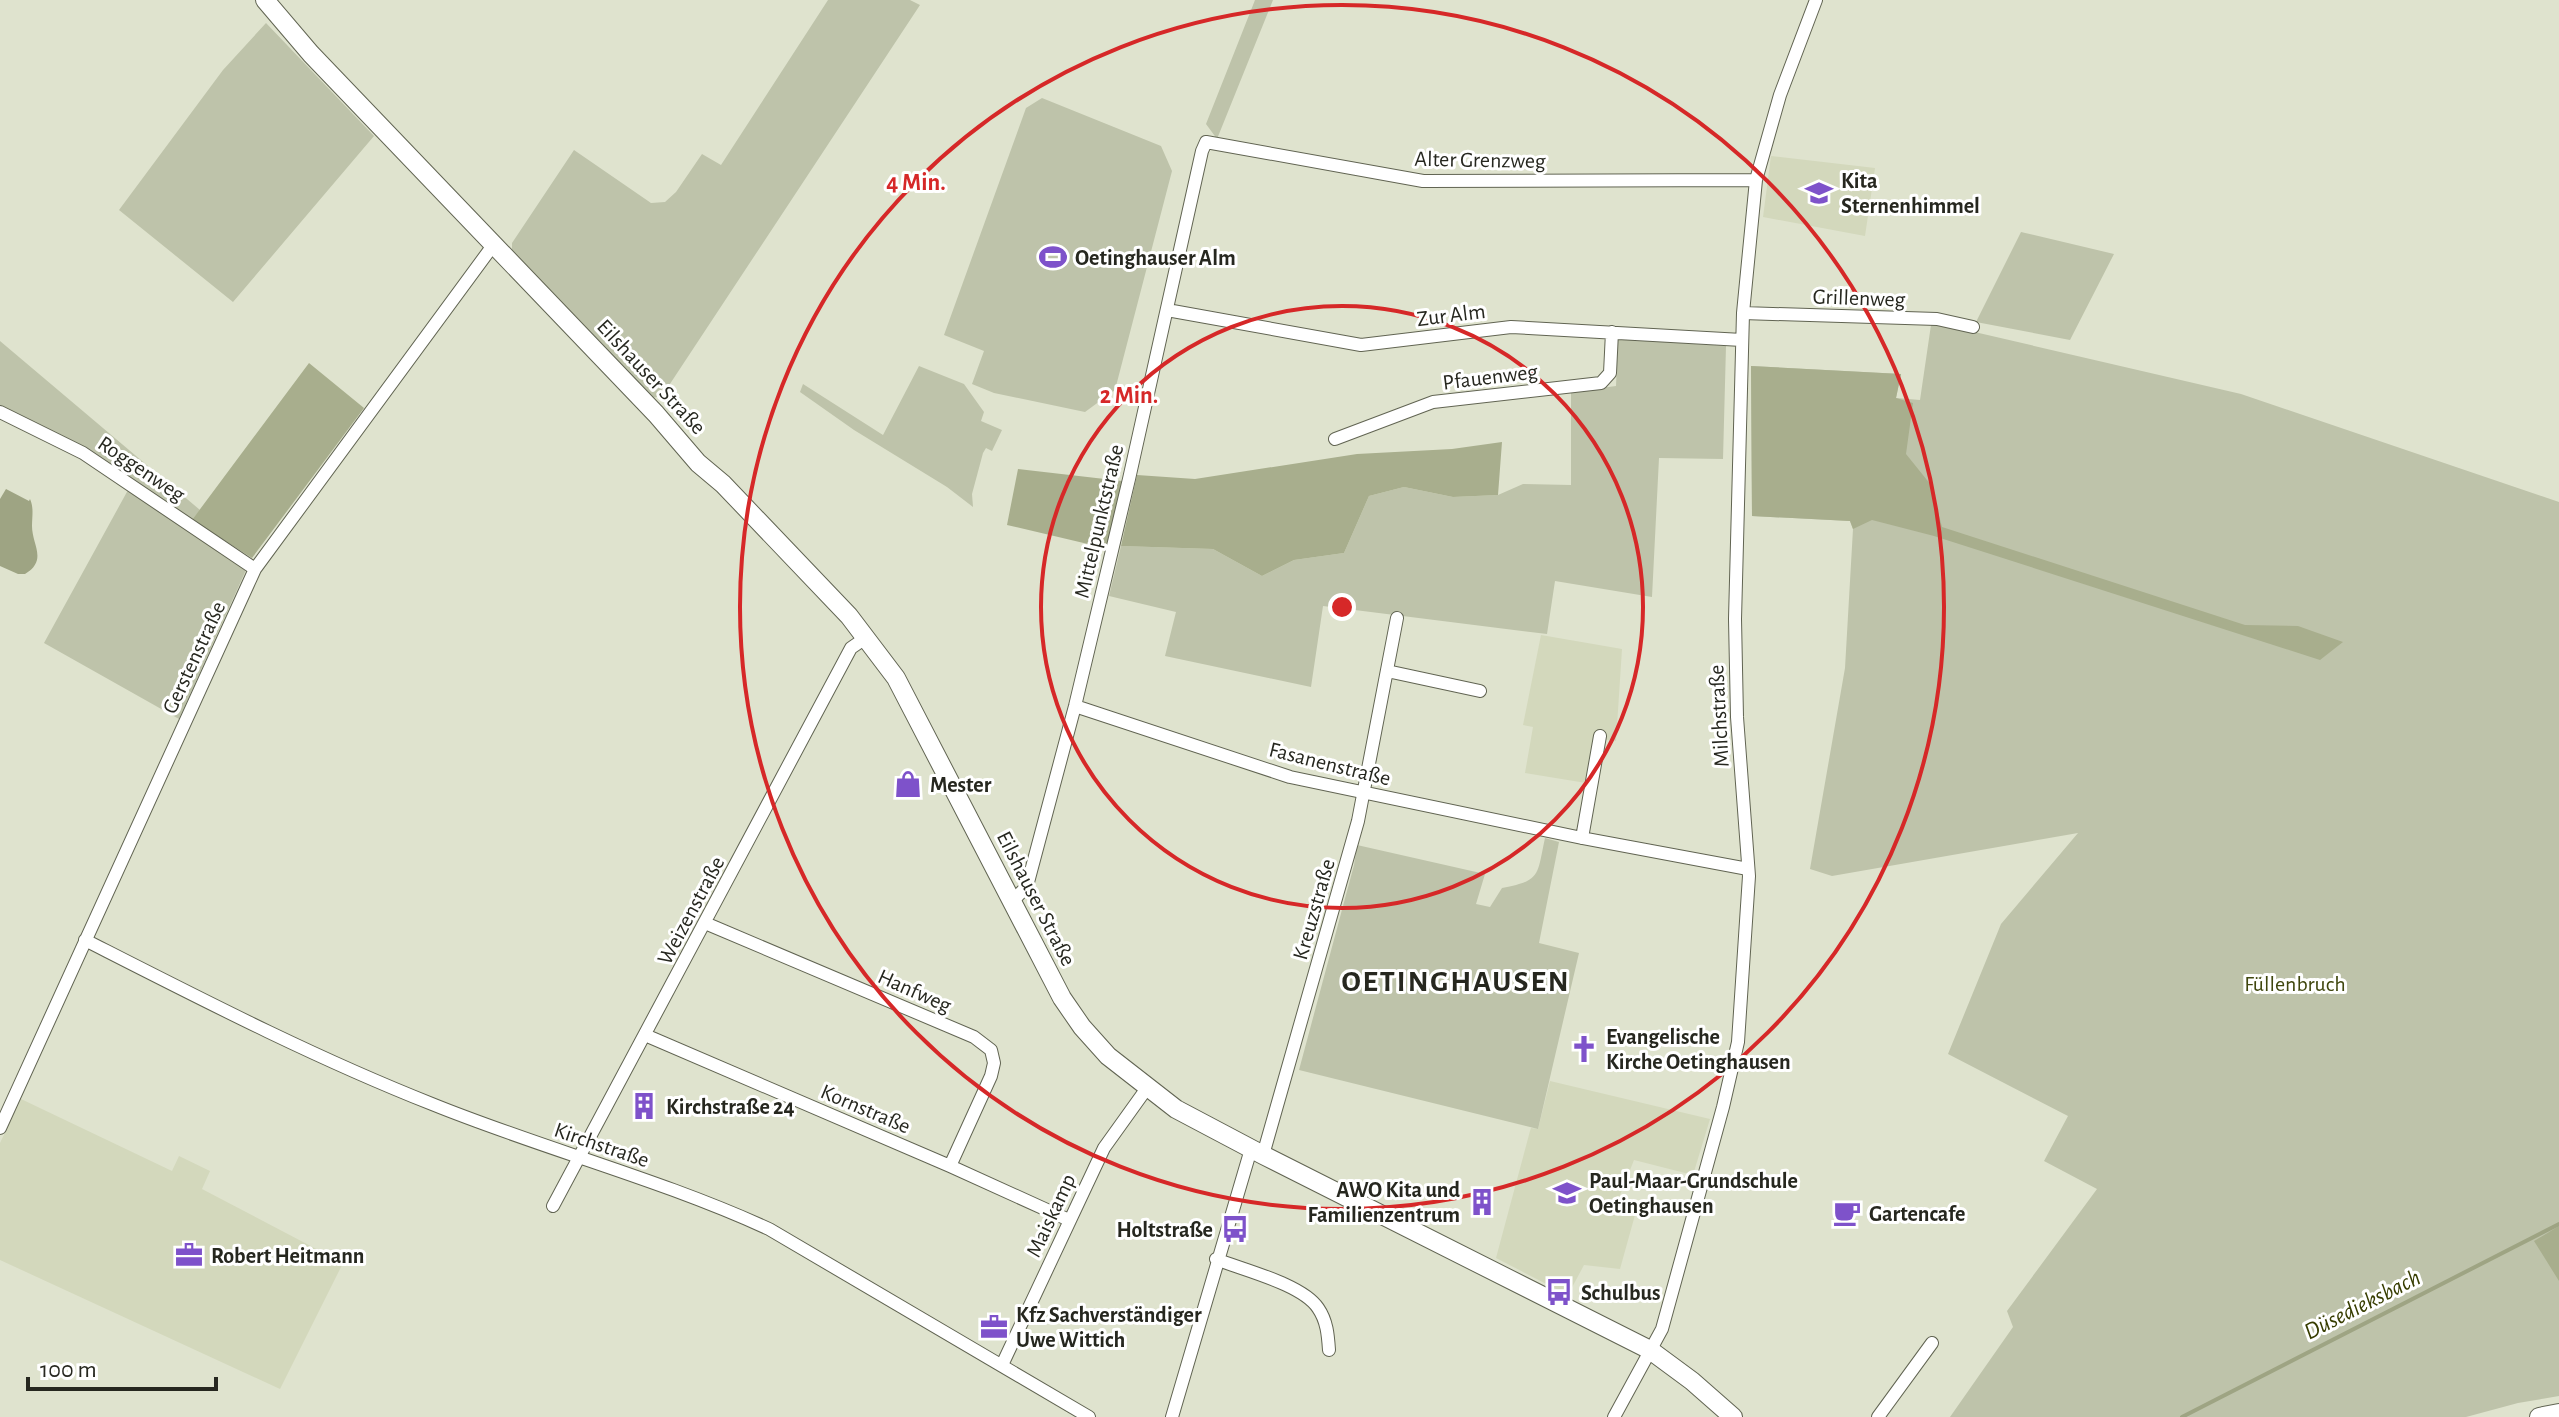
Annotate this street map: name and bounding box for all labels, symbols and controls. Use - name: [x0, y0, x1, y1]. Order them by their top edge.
- street label: Alter Grenzweg: [1414, 148, 1546, 172]
- place label: Kita Sternenhimmel: [1841, 170, 1980, 217]
- text: 4 Min.: [886, 171, 946, 195]
- school or university icon: Kita Sternenhimmel: [1804, 178, 1834, 208]
- sports icon: Oetinghauser Alm: [1038, 242, 1068, 272]
- place label: Oetinghauser Alm: [1075, 247, 1236, 269]
- street label: Grillenweg: [1812, 285, 1906, 311]
- street label: Zur Alm: [1416, 300, 1487, 330]
- street label: Eilshauser Straße: [593, 315, 710, 438]
- street label: Pfauenweg: [1441, 360, 1539, 394]
- text: 2 Min.: [1100, 384, 1158, 408]
- street label: Roggenweg: [94, 432, 189, 506]
- street label: Mittelpunktstraße: [1071, 442, 1127, 600]
- centre of rings: [1328, 593, 1356, 621]
- street label: Gerstenstraße: [158, 598, 229, 717]
- street label: Milchstraße: [1705, 664, 1733, 768]
- street label: Fasanenstraße: [1267, 738, 1393, 790]
- shop icon: Mester: [893, 769, 923, 799]
- place label: Mester: [930, 774, 992, 796]
- street label: Eilshauser Straße: [993, 827, 1080, 969]
- street label: Weizenstraße: [653, 853, 729, 968]
- street label: Kreuzstraße: [1289, 856, 1339, 962]
- street label: Hanfweg: [875, 965, 955, 1017]
- district label: OETINGHAUSEN: [1341, 967, 1571, 997]
- park label: Füllenbruch: [2244, 973, 2346, 995]
- place label: Evangelische Kirche Oetinghausen: [1606, 1026, 1791, 1073]
- church icon: Evangelische Kirche Oetinghausen: [1569, 1034, 1599, 1064]
- street label: Kornstraße: [818, 1080, 914, 1138]
- building icon: Kirchstraße 24: [629, 1091, 659, 1121]
- place label: Kirchstraße 24: [666, 1096, 795, 1118]
- street label: Kirchstraße: [551, 1118, 652, 1171]
- street label: Maiskamp: [1022, 1170, 1080, 1260]
- place label: Paul-Maar-Grundschule Oetinghausen: [1589, 1170, 1798, 1217]
- school or university icon: Paul-Maar-Grundschule Oetinghausen: [1552, 1178, 1582, 1208]
- place label: AWO Kita und Familienzentrum: [1308, 1179, 1460, 1226]
- building icon: AWO Kita und Familienzentrum: [1467, 1187, 1497, 1217]
- cafe icon: Gartencafe: [1832, 1198, 1862, 1228]
- place label: Gartencafe: [1869, 1203, 1965, 1225]
- bus stop icon: Holtstraße: [1220, 1214, 1250, 1244]
- place label: Holtstraße: [1117, 1219, 1213, 1241]
- office icon: Robert Heitmann: [174, 1240, 204, 1270]
- place label: Robert Heitmann: [211, 1245, 364, 1267]
- water label: Düsedieksbach: [2300, 1265, 2424, 1344]
- bus stop icon: Schulbus: [1544, 1277, 1574, 1307]
- place label: Schulbus: [1581, 1282, 1660, 1304]
- place label: Kfz Sachverständiger Uwe Wittich: [1016, 1304, 1202, 1351]
- office icon: Kfz Sachverständiger Uwe Wittich: [979, 1312, 1009, 1342]
- scale bar: [28, 1341, 216, 1391]
- text: 100 m: [40, 1358, 97, 1382]

